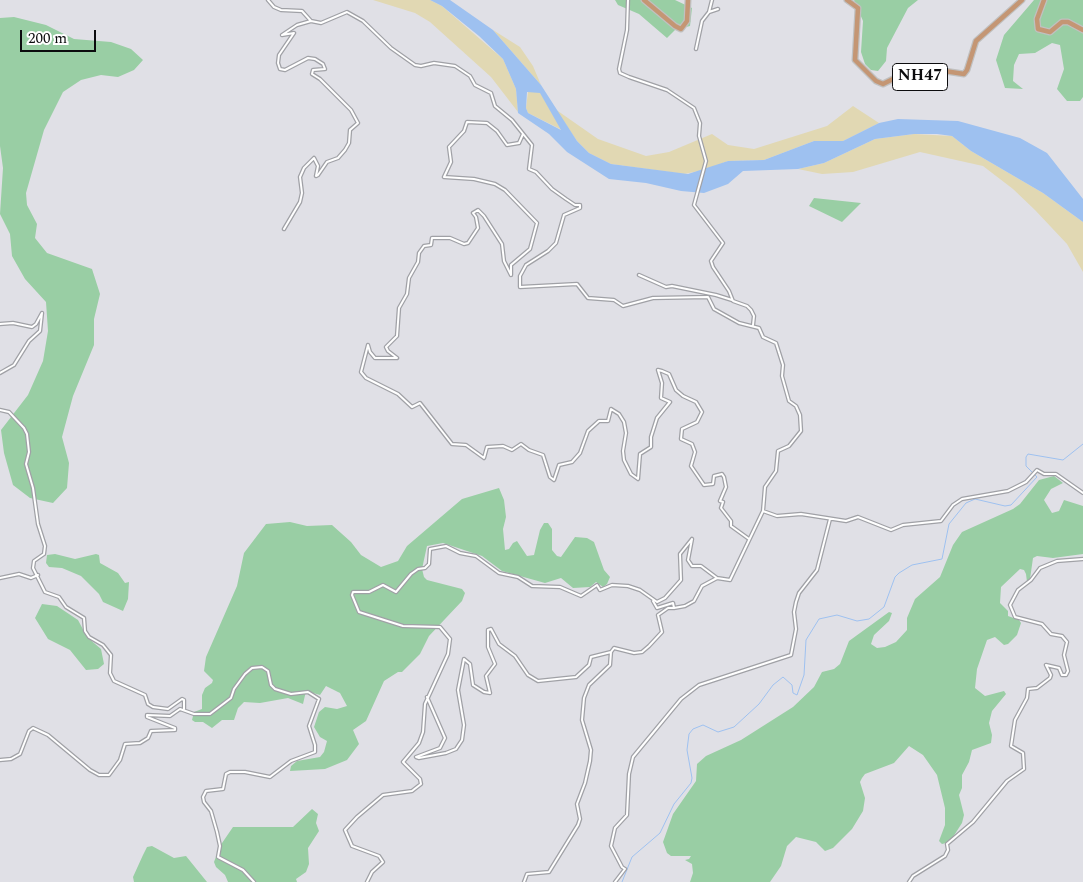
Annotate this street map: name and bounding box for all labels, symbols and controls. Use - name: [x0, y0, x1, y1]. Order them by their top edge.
- scale bar: [22, 20, 99, 52]
- text: 200 m: [28, 27, 67, 50]
- road number: NH47: [892, 64, 948, 90]

